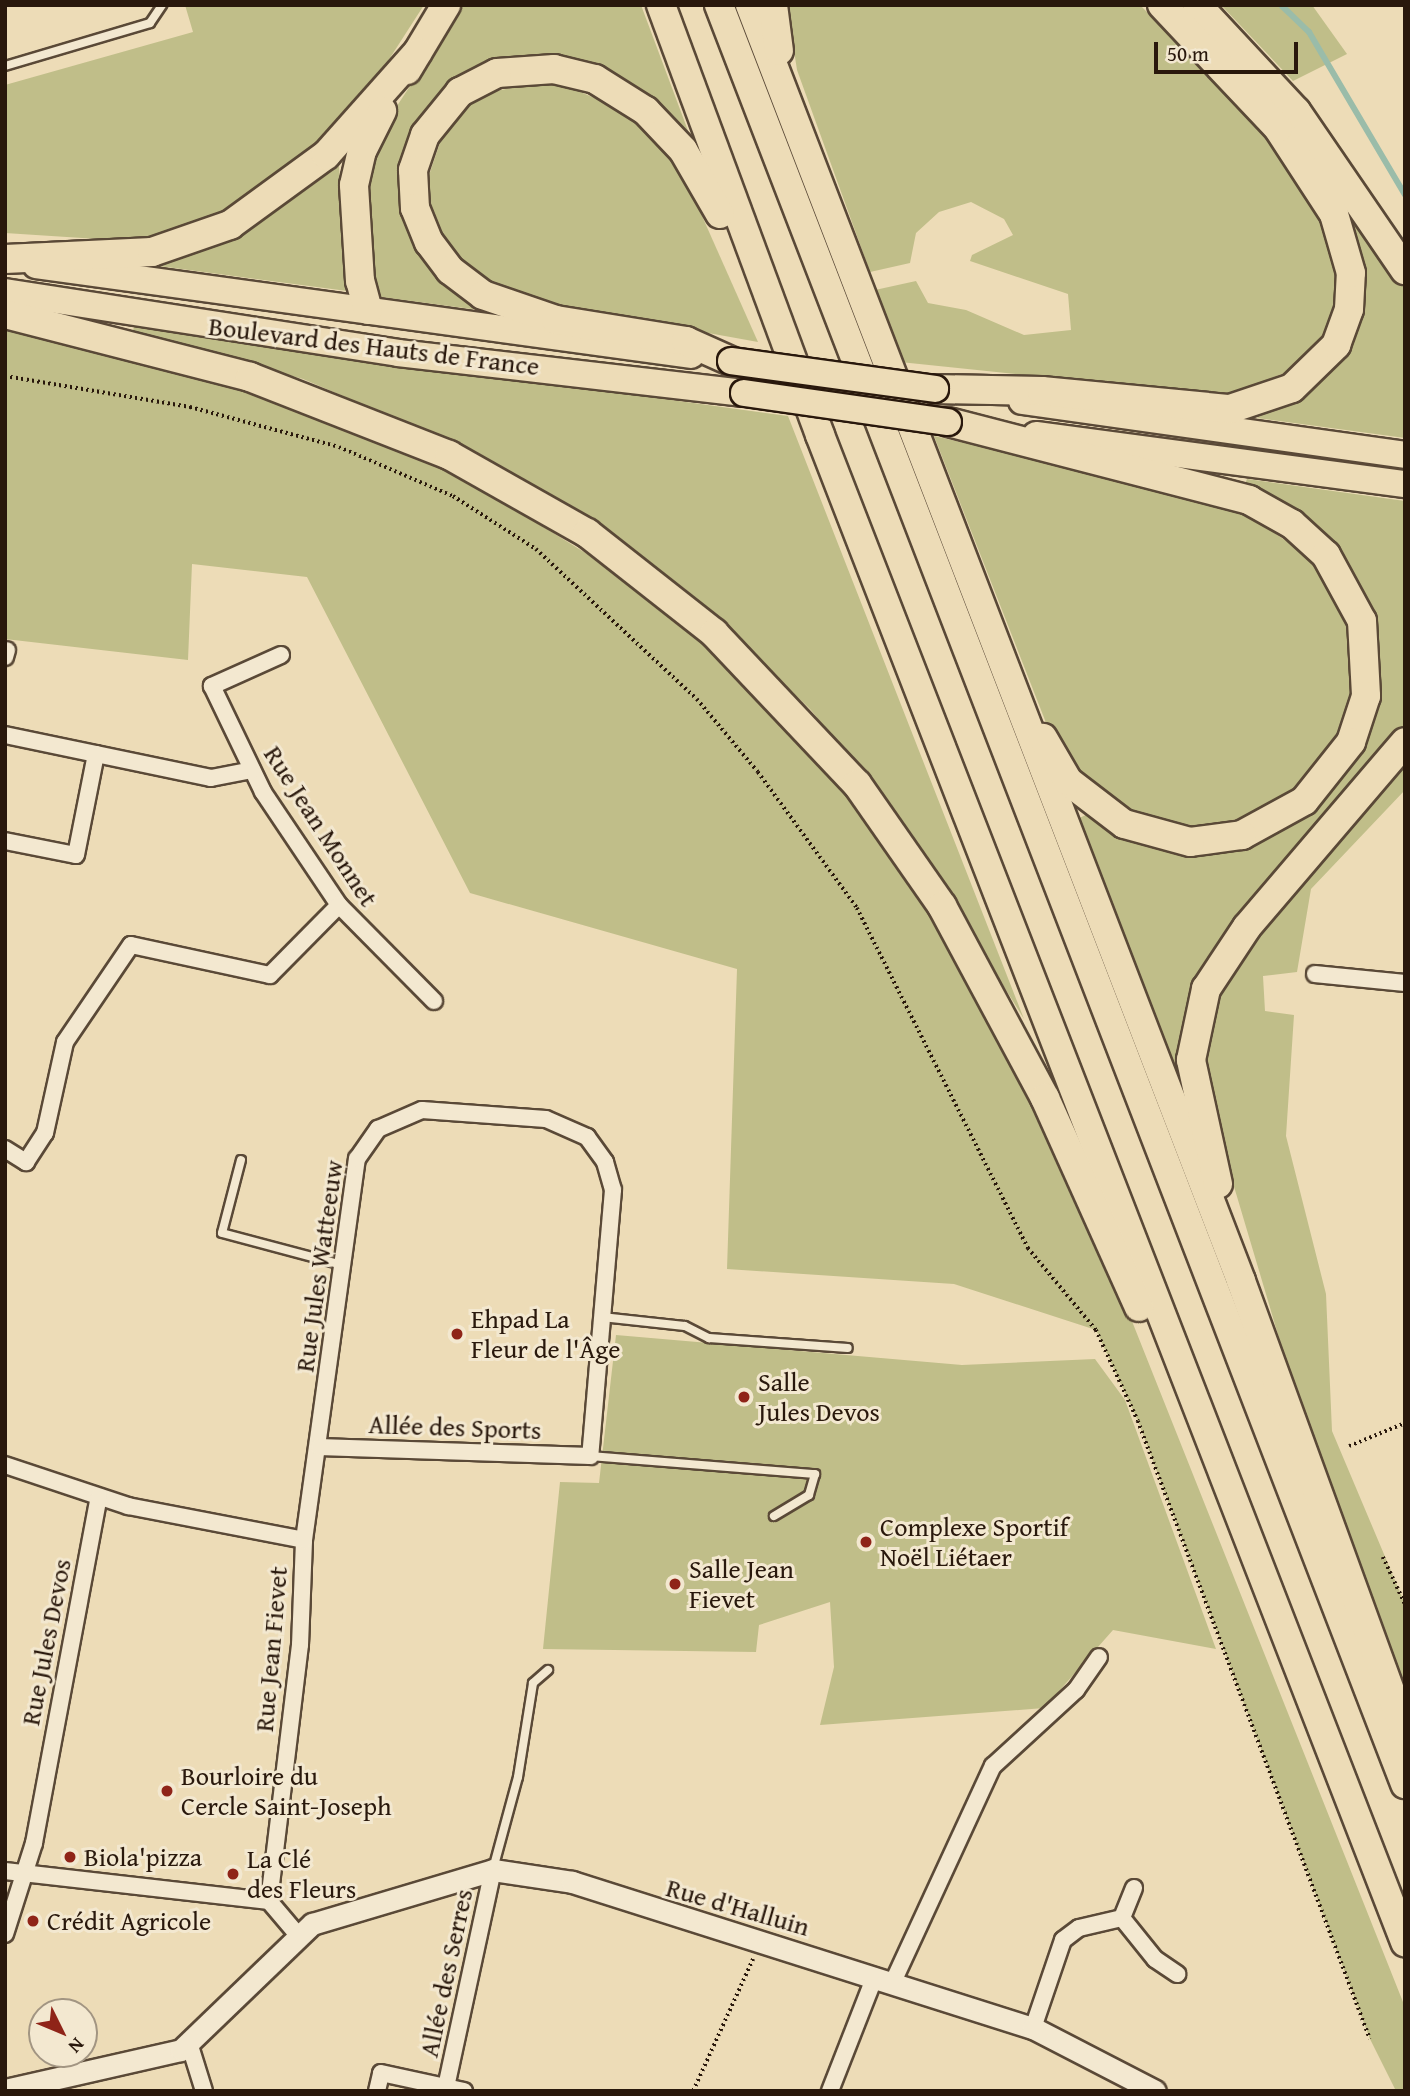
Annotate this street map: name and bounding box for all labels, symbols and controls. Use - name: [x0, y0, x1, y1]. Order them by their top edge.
- scale bar: [1158, 28, 1302, 72]
- text: 50 m: [1167, 38, 1209, 69]
- street label: Boulevard des Hauts de France: [207, 310, 541, 382]
- street label: Rue Jean Monnet: [258, 740, 384, 912]
- street label: Rue Jules Watteeuw: [289, 1158, 349, 1374]
- place label: Ehpad La Fleur de l'Âge: [471, 1303, 620, 1364]
- marker: Ehpad La Fleur de l'Âge: [449, 1326, 465, 1342]
- place label: Salle Jules Devos: [758, 1366, 880, 1428]
- marker: Salle Jules Devos: [736, 1389, 752, 1405]
- street label: Allée des Sports: [368, 1408, 542, 1446]
- place label: Complexe Sportif Noël Liétaer: [880, 1511, 1068, 1572]
- marker: Complexe Sportif Noël Liétaer: [858, 1534, 874, 1550]
- place label: Salle Jean Fievet: [689, 1553, 794, 1614]
- street label: Rue Jules Devos: [15, 1556, 77, 1728]
- street label: Rue Jean Fievet: [248, 1565, 294, 1733]
- marker: Salle Jean Fievet: [667, 1576, 683, 1592]
- place label: Bourloire du Cercle Saint-Joseph: [181, 1760, 392, 1822]
- marker: Bourloire du Cercle Saint-Joseph: [159, 1783, 175, 1799]
- place label: Biola'pizza: [84, 1841, 202, 1873]
- place label: La Clé des Fleurs: [247, 1843, 356, 1904]
- marker: Biola'pizza: [62, 1849, 78, 1865]
- marker: La Clé des Fleurs: [225, 1866, 241, 1882]
- street label: Rue d'Halluin: [663, 1872, 813, 1942]
- street label: Allée des Serres: [413, 1886, 479, 2060]
- place label: Crédit Agricole: [47, 1905, 211, 1937]
- marker: Crédit Agricole: [25, 1913, 41, 1929]
- north arrow: [28, 1998, 98, 2068]
- text: N: [62, 2032, 91, 2060]

